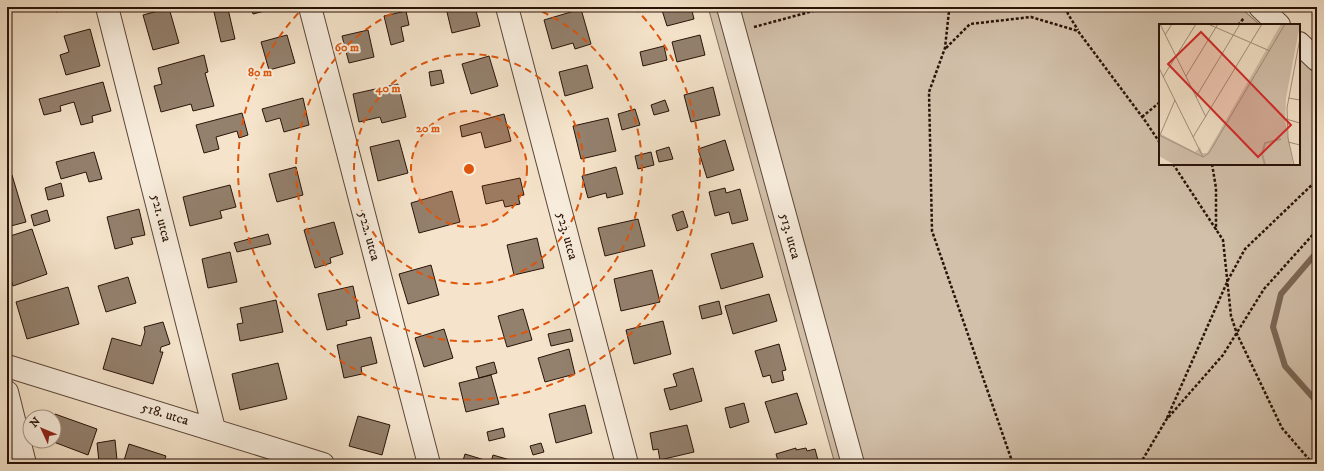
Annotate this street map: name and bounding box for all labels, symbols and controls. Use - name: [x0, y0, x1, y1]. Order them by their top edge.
- inset map: [1159, 24, 1300, 165]
- text: 60 m: [335, 40, 359, 55]
- text: 80 m: [248, 65, 272, 80]
- text: 40 m: [375, 81, 400, 96]
- text: 20 m: [416, 121, 440, 136]
- centre of rings: [462, 162, 476, 176]
- street label: 521. utca: [146, 192, 176, 244]
- street label: 522. utca: [354, 209, 384, 263]
- street label: 523. utca: [552, 210, 582, 262]
- street label: 513. utca: [775, 211, 805, 261]
- street label: 518. utca: [139, 398, 191, 430]
- north arrow: [22, 409, 62, 449]
- text: N: [27, 415, 44, 431]

